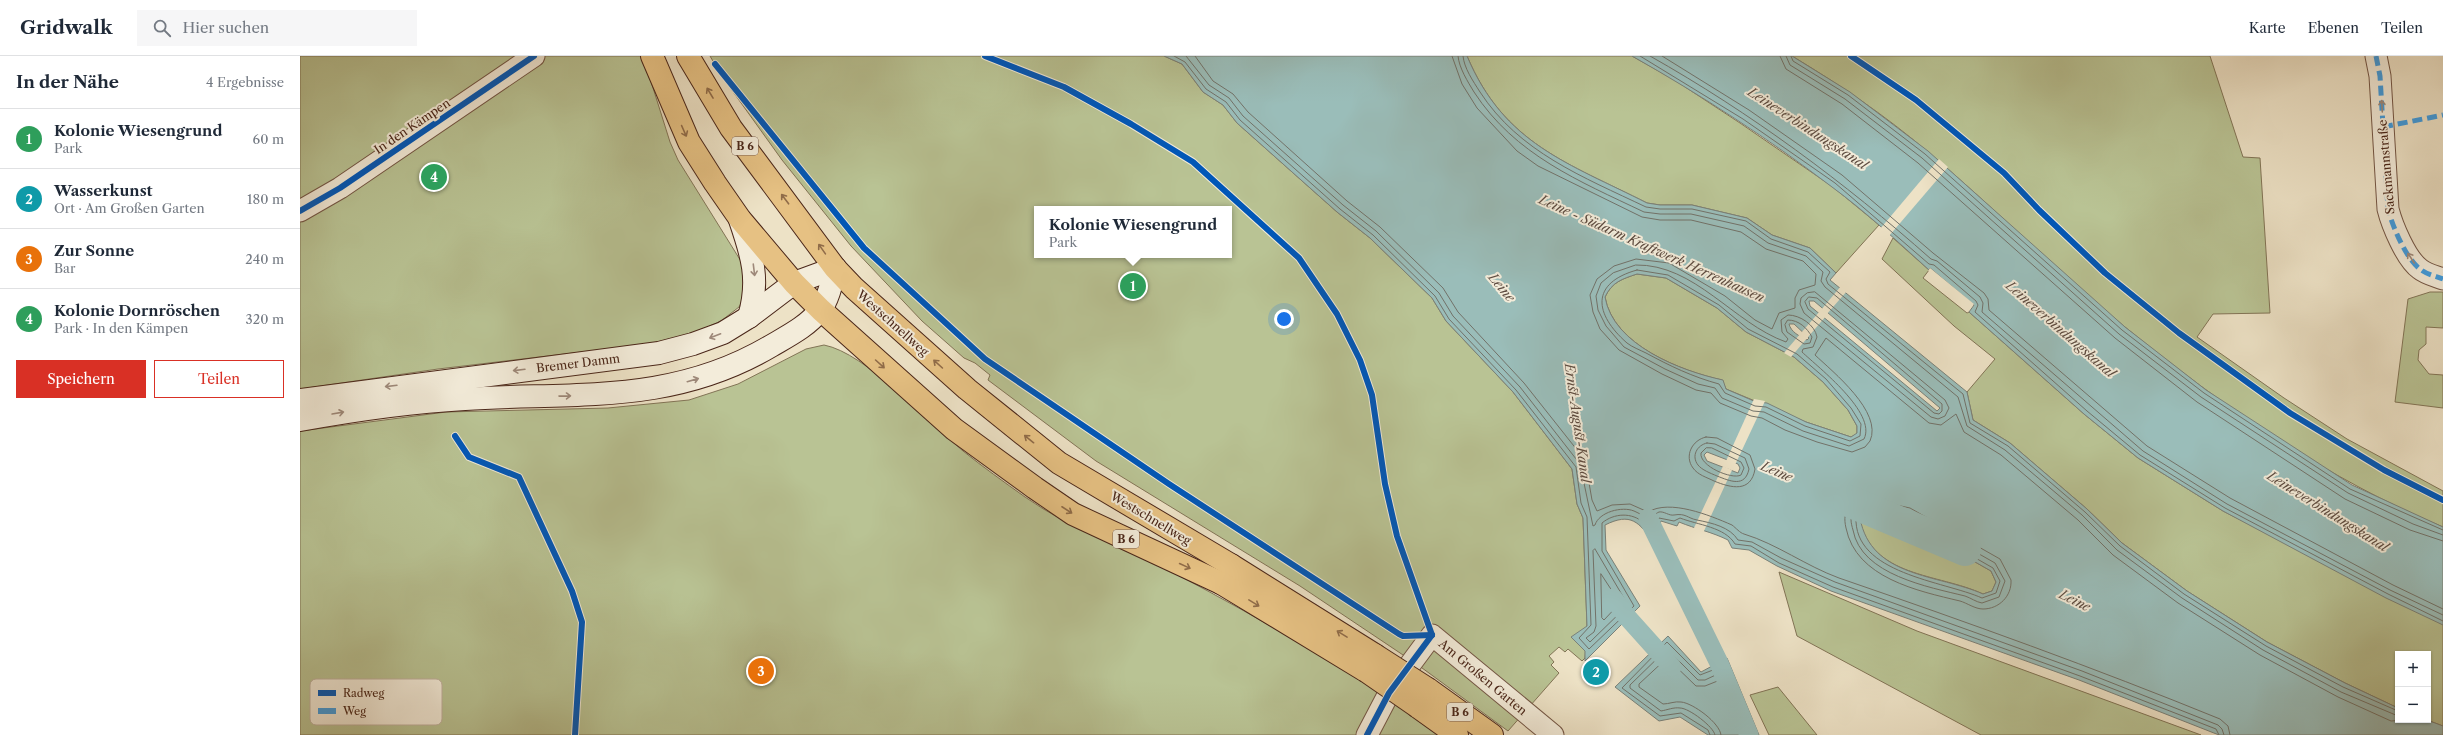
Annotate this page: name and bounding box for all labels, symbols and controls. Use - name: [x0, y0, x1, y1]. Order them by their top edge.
- search box: [137, 10, 417, 46]
- text: Gridwalk: [20, 16, 113, 39]
- icon: search: [151, 17, 173, 39]
- text: Hier suchen: [183, 18, 269, 37]
- text: Karte: [2249, 19, 2286, 37]
- text: Ebenen: [2308, 19, 2359, 37]
- text: Teilen: [2381, 19, 2423, 37]
- text: In der Nähe: [16, 72, 119, 92]
- text: 4 Ergebnisse: [206, 74, 284, 90]
- water label: Leineverbindungskanal: [1744, 83, 1872, 174]
- one-way arrow: [706, 87, 714, 99]
- street label: In den Kämpen: [371, 95, 453, 157]
- one-way arrow: [2378, 100, 2385, 113]
- street label: Sackmannstraße: [2374, 119, 2398, 215]
- text: Kolonie Wiesengrund: [54, 121, 222, 140]
- one-way arrow: [680, 124, 688, 136]
- text: 1: [26, 131, 32, 147]
- text: 60 m: [253, 131, 284, 147]
- road number: B 6: [732, 137, 758, 155]
- text: Park: [54, 140, 82, 156]
- pin: 4: [421, 162, 447, 192]
- text: Wasserkunst: [54, 181, 153, 200]
- water label: Leine - Südarm Kraftwerk Herrenhausen: [1536, 190, 1767, 305]
- text: 2: [25, 191, 33, 207]
- text: 180 m: [247, 191, 284, 207]
- one-way arrow: [781, 194, 790, 205]
- text: Ort · Am Großen Garten: [54, 200, 205, 216]
- popup: [1034, 206, 1232, 258]
- text: Kolonie Wiesengrund: [1049, 215, 1217, 234]
- text: Park: [1049, 234, 1077, 250]
- text: Zur Sonne: [54, 241, 134, 260]
- one-way arrow: [818, 244, 826, 255]
- text: 3: [25, 251, 33, 267]
- text: 240 m: [245, 251, 284, 267]
- one-way arrow: [2407, 253, 2415, 264]
- text: Bar: [54, 260, 75, 276]
- one-way arrow: [751, 263, 758, 276]
- water label: Leine: [1485, 269, 1519, 305]
- pin: 1: [1120, 271, 1146, 301]
- water label: Leineverbindungskanal: [2002, 277, 2120, 382]
- street label: Westschnellweg: [853, 286, 932, 360]
- text: Kolonie Dornröschen: [54, 301, 220, 320]
- your location: [1274, 309, 1294, 329]
- text: 4: [25, 311, 33, 327]
- text: 320 m: [246, 311, 284, 327]
- text: Park · In den Kämpen: [54, 320, 188, 336]
- one-way arrow: [709, 332, 721, 340]
- street label: Bremer Damm: [535, 350, 621, 376]
- one-way arrow: [933, 359, 943, 368]
- button: Speichern: [16, 360, 146, 398]
- button: Teilen: [154, 360, 284, 398]
- one-way arrow: [875, 360, 886, 369]
- water label: Ernst-August-Kanal: [1562, 361, 1595, 486]
- one-way arrow: [513, 367, 526, 374]
- one-way arrow: [687, 376, 700, 383]
- one-way arrow: [385, 382, 398, 390]
- one-way arrow: [558, 392, 571, 399]
- one-way arrow: [332, 409, 345, 417]
- one-way arrow: [1024, 435, 1034, 444]
- water label: Leine: [1758, 457, 1796, 485]
- water label: Leineverbindungskanal: [2264, 467, 2393, 556]
- street label: Westschnellweg: [1107, 488, 1195, 548]
- one-way arrow: [1061, 506, 1072, 514]
- road number: B 6: [1113, 530, 1139, 548]
- one-way arrow: [1178, 563, 1190, 570]
- water label: Leine: [2056, 585, 2094, 615]
- one-way arrow: [1248, 600, 1260, 608]
- one-way arrow: [1336, 630, 1348, 638]
- street label: Am Großen Garten: [1435, 635, 1530, 719]
- map controls: [2395, 651, 2431, 723]
- button: +: [2395, 651, 2431, 687]
- pin: 3: [748, 656, 774, 686]
- pin: 2: [1583, 657, 1609, 687]
- legend: [310, 679, 442, 725]
- text: Radweg: [343, 686, 384, 700]
- button: −: [2395, 687, 2431, 723]
- road number: B 6: [1447, 703, 1473, 721]
- text: Weg: [342, 704, 366, 718]

